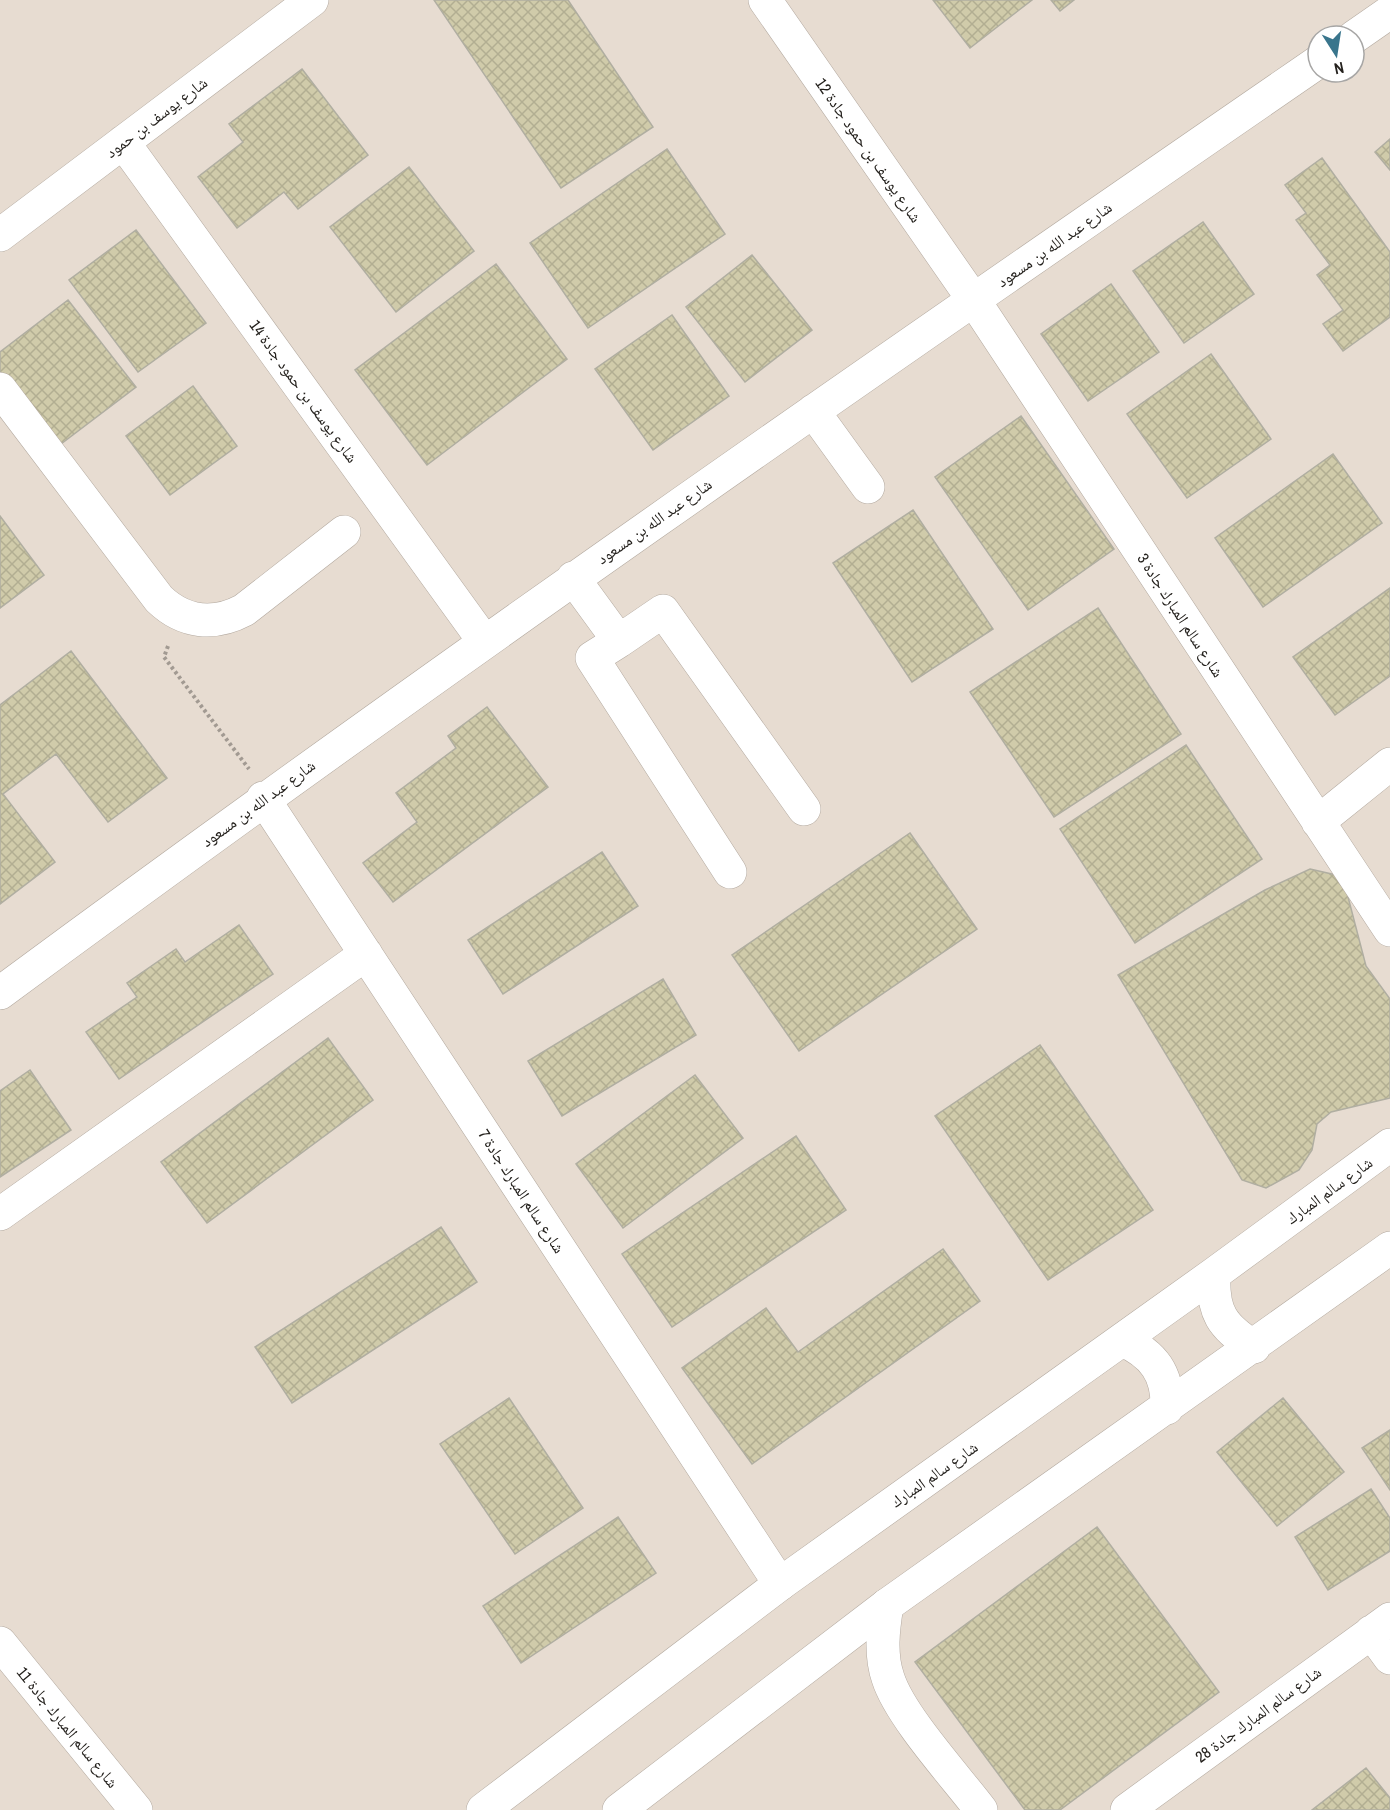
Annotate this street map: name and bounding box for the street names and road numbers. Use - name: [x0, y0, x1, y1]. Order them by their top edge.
- street label: شارع يوسف بن حمود: [100, 71, 212, 163]
- street label: شارع يوسف بن حمود جادة 12: [811, 73, 927, 227]
- street label: شارع عبد الله بن مسعود: [992, 196, 1116, 292]
- street label: شارع يوسف بن حمود جادة 14: [245, 315, 363, 467]
- street label: شارع عبد الله بن مسعود: [592, 473, 716, 569]
- street label: شارع سالم المبارك جادة 3: [1133, 549, 1229, 681]
- street label: شارع عبد الله بن مسعود: [196, 754, 320, 852]
- street label: شارع سالم المبارك جادة 7: [474, 1125, 570, 1257]
- street label: شارع سالم المبارك: [1281, 1151, 1377, 1229]
- street label: شارع سالم المبارك: [886, 1436, 982, 1512]
- street label: شارع سالم المبارك جادة 28: [1190, 1661, 1326, 1767]
- street label: شارع سالم المبارك جادة 11: [12, 1662, 124, 1792]

